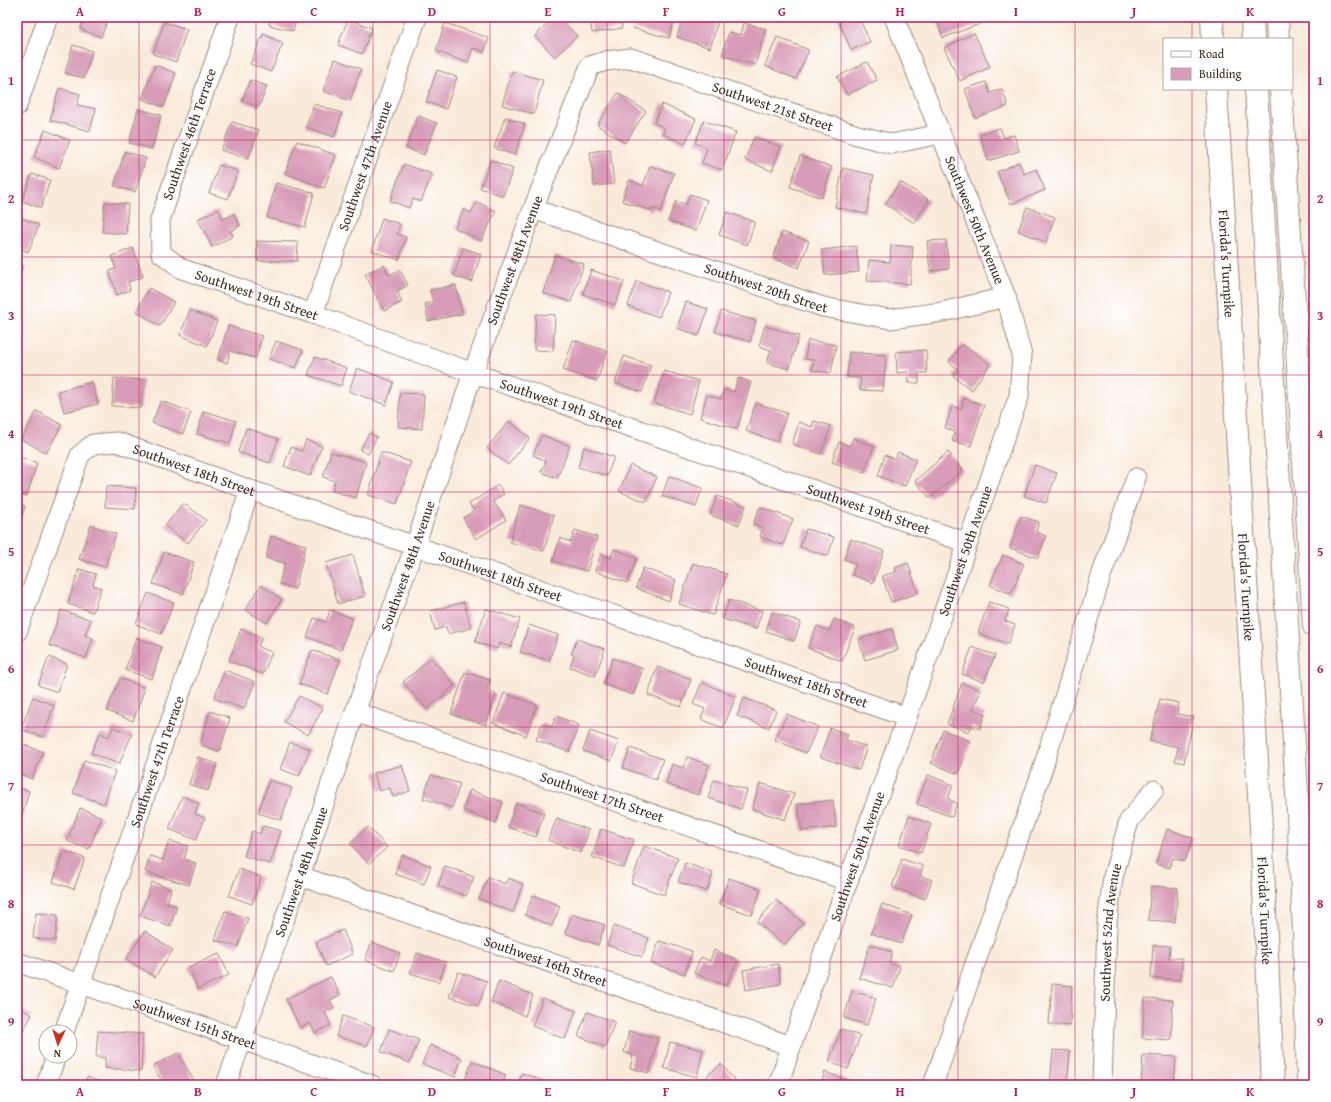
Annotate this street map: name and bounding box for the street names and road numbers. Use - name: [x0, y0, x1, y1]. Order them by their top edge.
- street label: Southwest 46th Terrace: [157, 65, 221, 203]
- street label: Southwest 21st Street: [710, 76, 836, 136]
- street label: Southwest 47th Avenue: [333, 98, 397, 234]
- street label: Southwest 50th Avenue: [940, 153, 1010, 287]
- street label: Southwest 48th Avenue: [481, 192, 548, 328]
- street label: Florida's Turnpike: [1213, 209, 1240, 319]
- street label: Southwest 20th Street: [702, 258, 829, 318]
- street label: Southwest 19th Street: [192, 264, 321, 325]
- street label: Southwest 19th Street: [497, 373, 626, 434]
- street label: Southwest 18th Street: [130, 439, 258, 501]
- street label: Southwest 19th Street: [804, 478, 933, 539]
- street label: Southwest 50th Avenue: [933, 483, 997, 619]
- street label: Southwest 48th Avenue: [375, 498, 440, 634]
- street label: Florida's Turnpike: [1233, 533, 1260, 642]
- street label: Southwest 18th Street: [436, 545, 565, 606]
- street label: Southwest 18th Street: [742, 651, 871, 713]
- street label: Southwest 47th Terrace: [125, 692, 189, 830]
- street label: Southwest 17th Street: [538, 766, 666, 827]
- street label: Southwest 50th Avenue: [825, 788, 890, 924]
- street label: Southwest 48th Avenue: [269, 804, 333, 940]
- street label: Florida's Turnpike: [1252, 856, 1277, 965]
- street label: Southwest 52nd Avenue: [1095, 860, 1127, 1002]
- street label: Southwest 16th Street: [481, 930, 610, 992]
- street label: Southwest 15th Street: [130, 993, 259, 1054]

